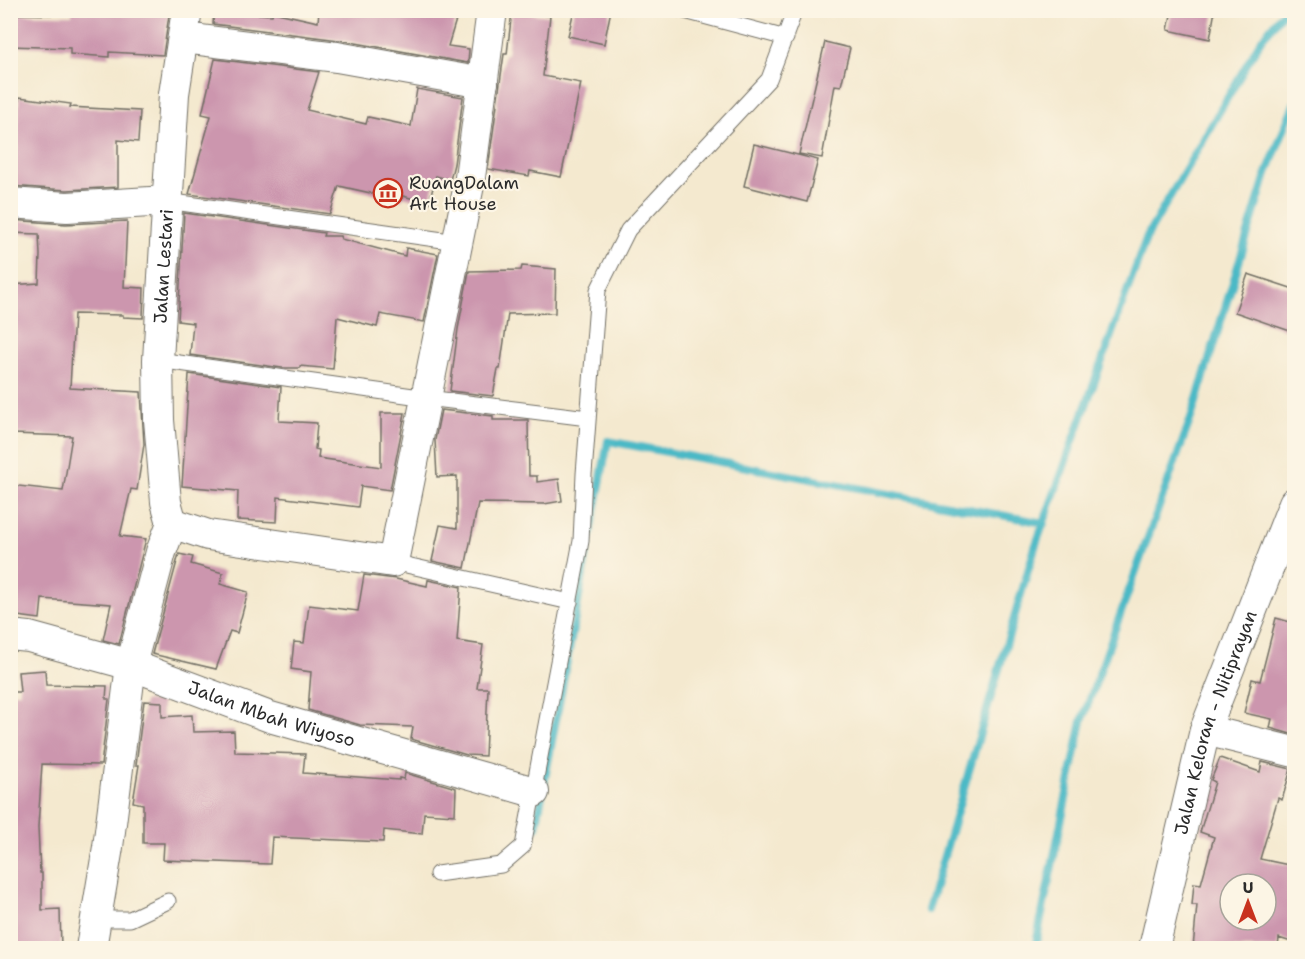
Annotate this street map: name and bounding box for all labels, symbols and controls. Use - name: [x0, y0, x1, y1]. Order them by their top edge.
- place label: RuangDalam Art House: [409, 171, 519, 216]
- museum icon: RuangDalam Art House: [372, 177, 404, 209]
- street label: Jalan Lestari: [148, 208, 179, 324]
- street label: Jalan Keloran - Nitiprayan: [1169, 607, 1263, 837]
- street label: Jalan Mbah Wiyoso: [185, 675, 358, 753]
- north arrow: [1218, 872, 1278, 932]
- text: U: [1243, 877, 1254, 898]

